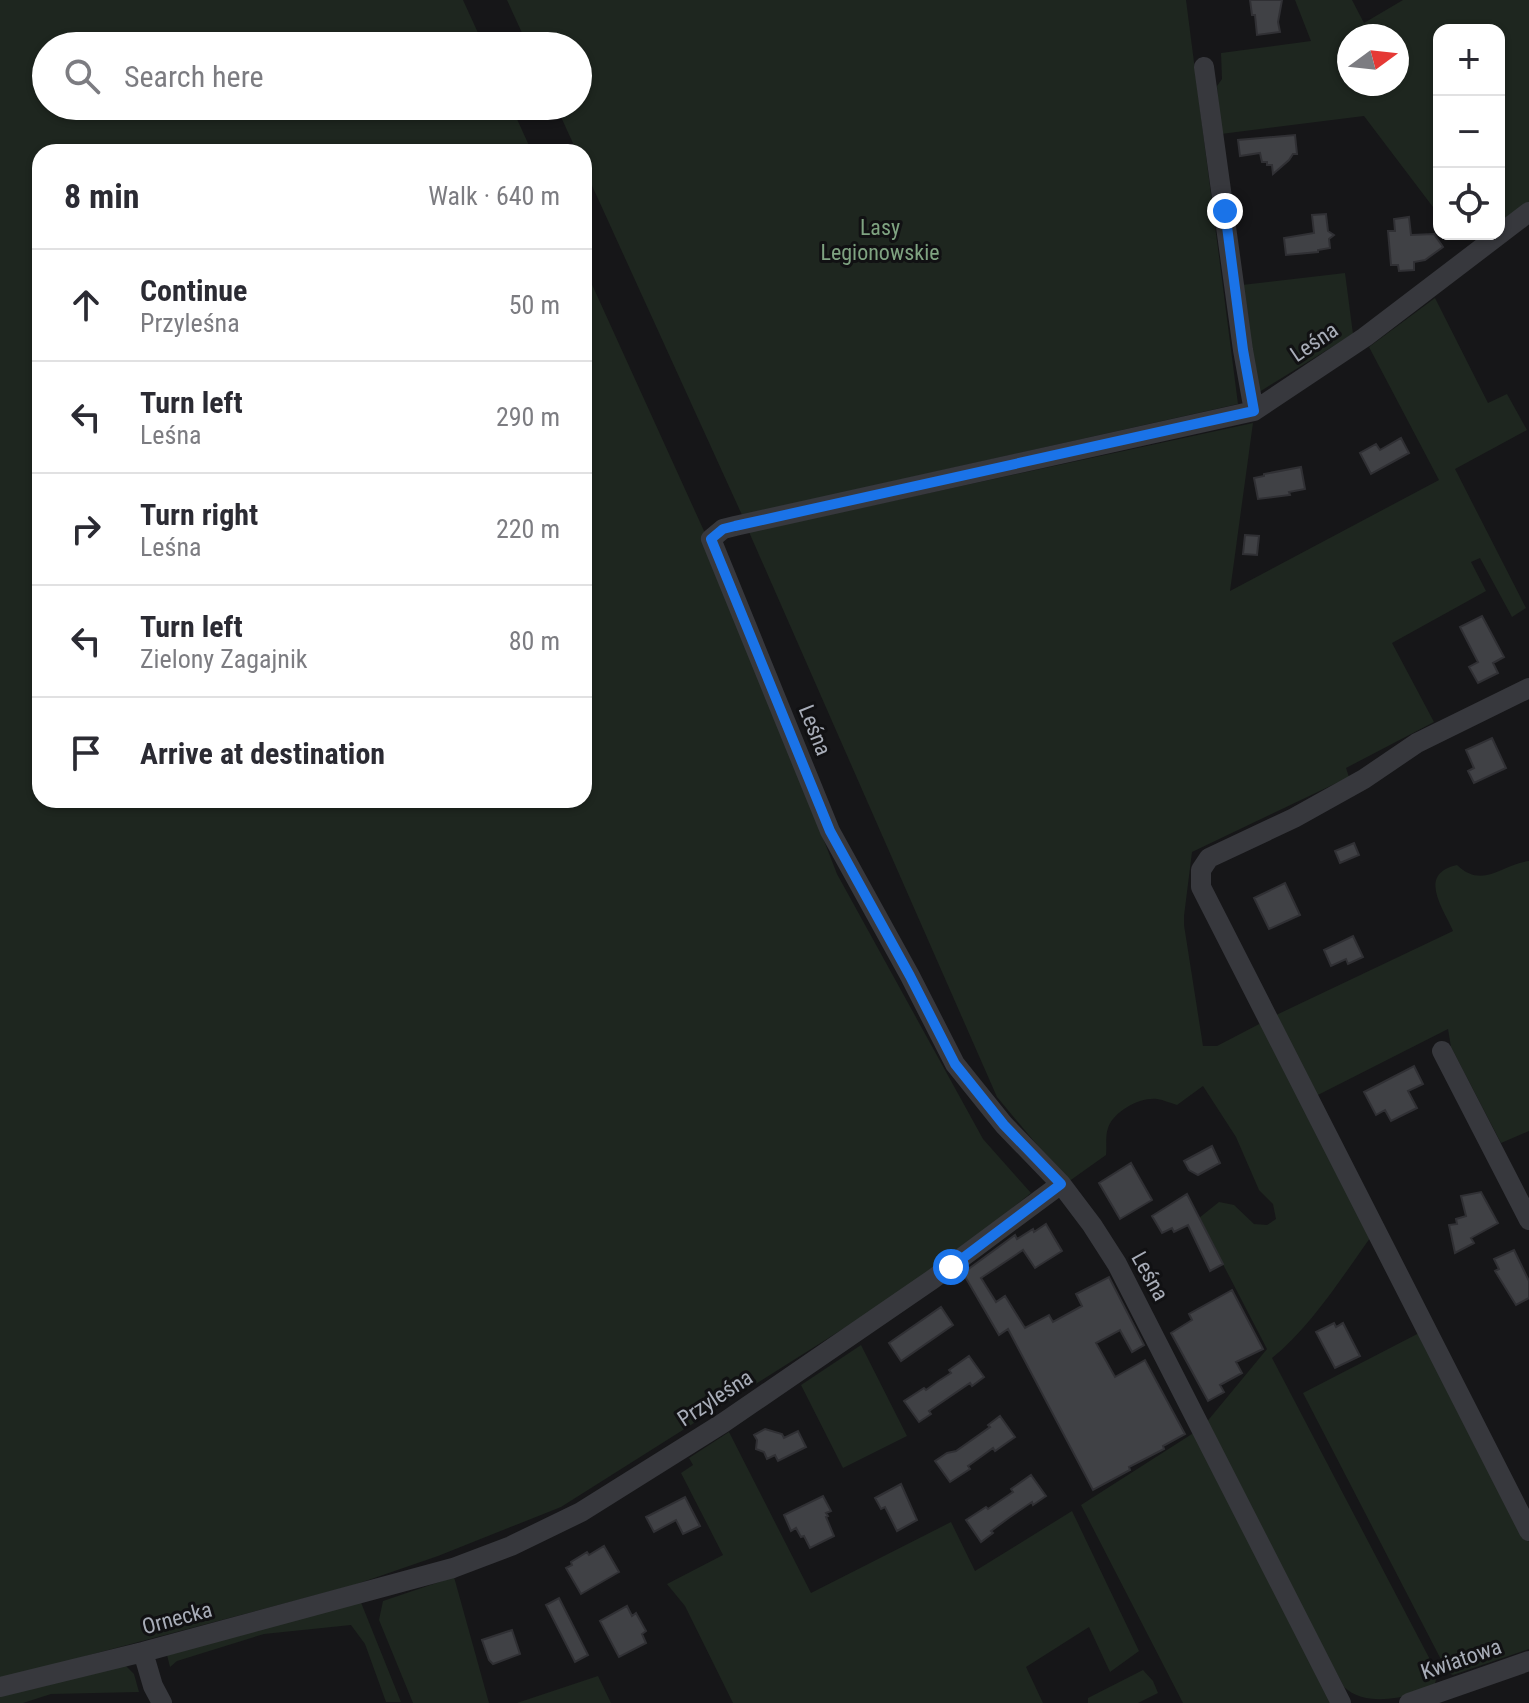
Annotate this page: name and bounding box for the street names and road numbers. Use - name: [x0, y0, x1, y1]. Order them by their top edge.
- street label: Leśna: [1285, 317, 1343, 367]
- street label: Leśna: [794, 701, 836, 759]
- street label: Leśna: [1126, 1247, 1174, 1305]
- street label: Przyleśna: [673, 1365, 757, 1431]
- street label: Ornecka: [139, 1597, 215, 1639]
- street label: Kwiatowa: [1418, 1634, 1504, 1684]

